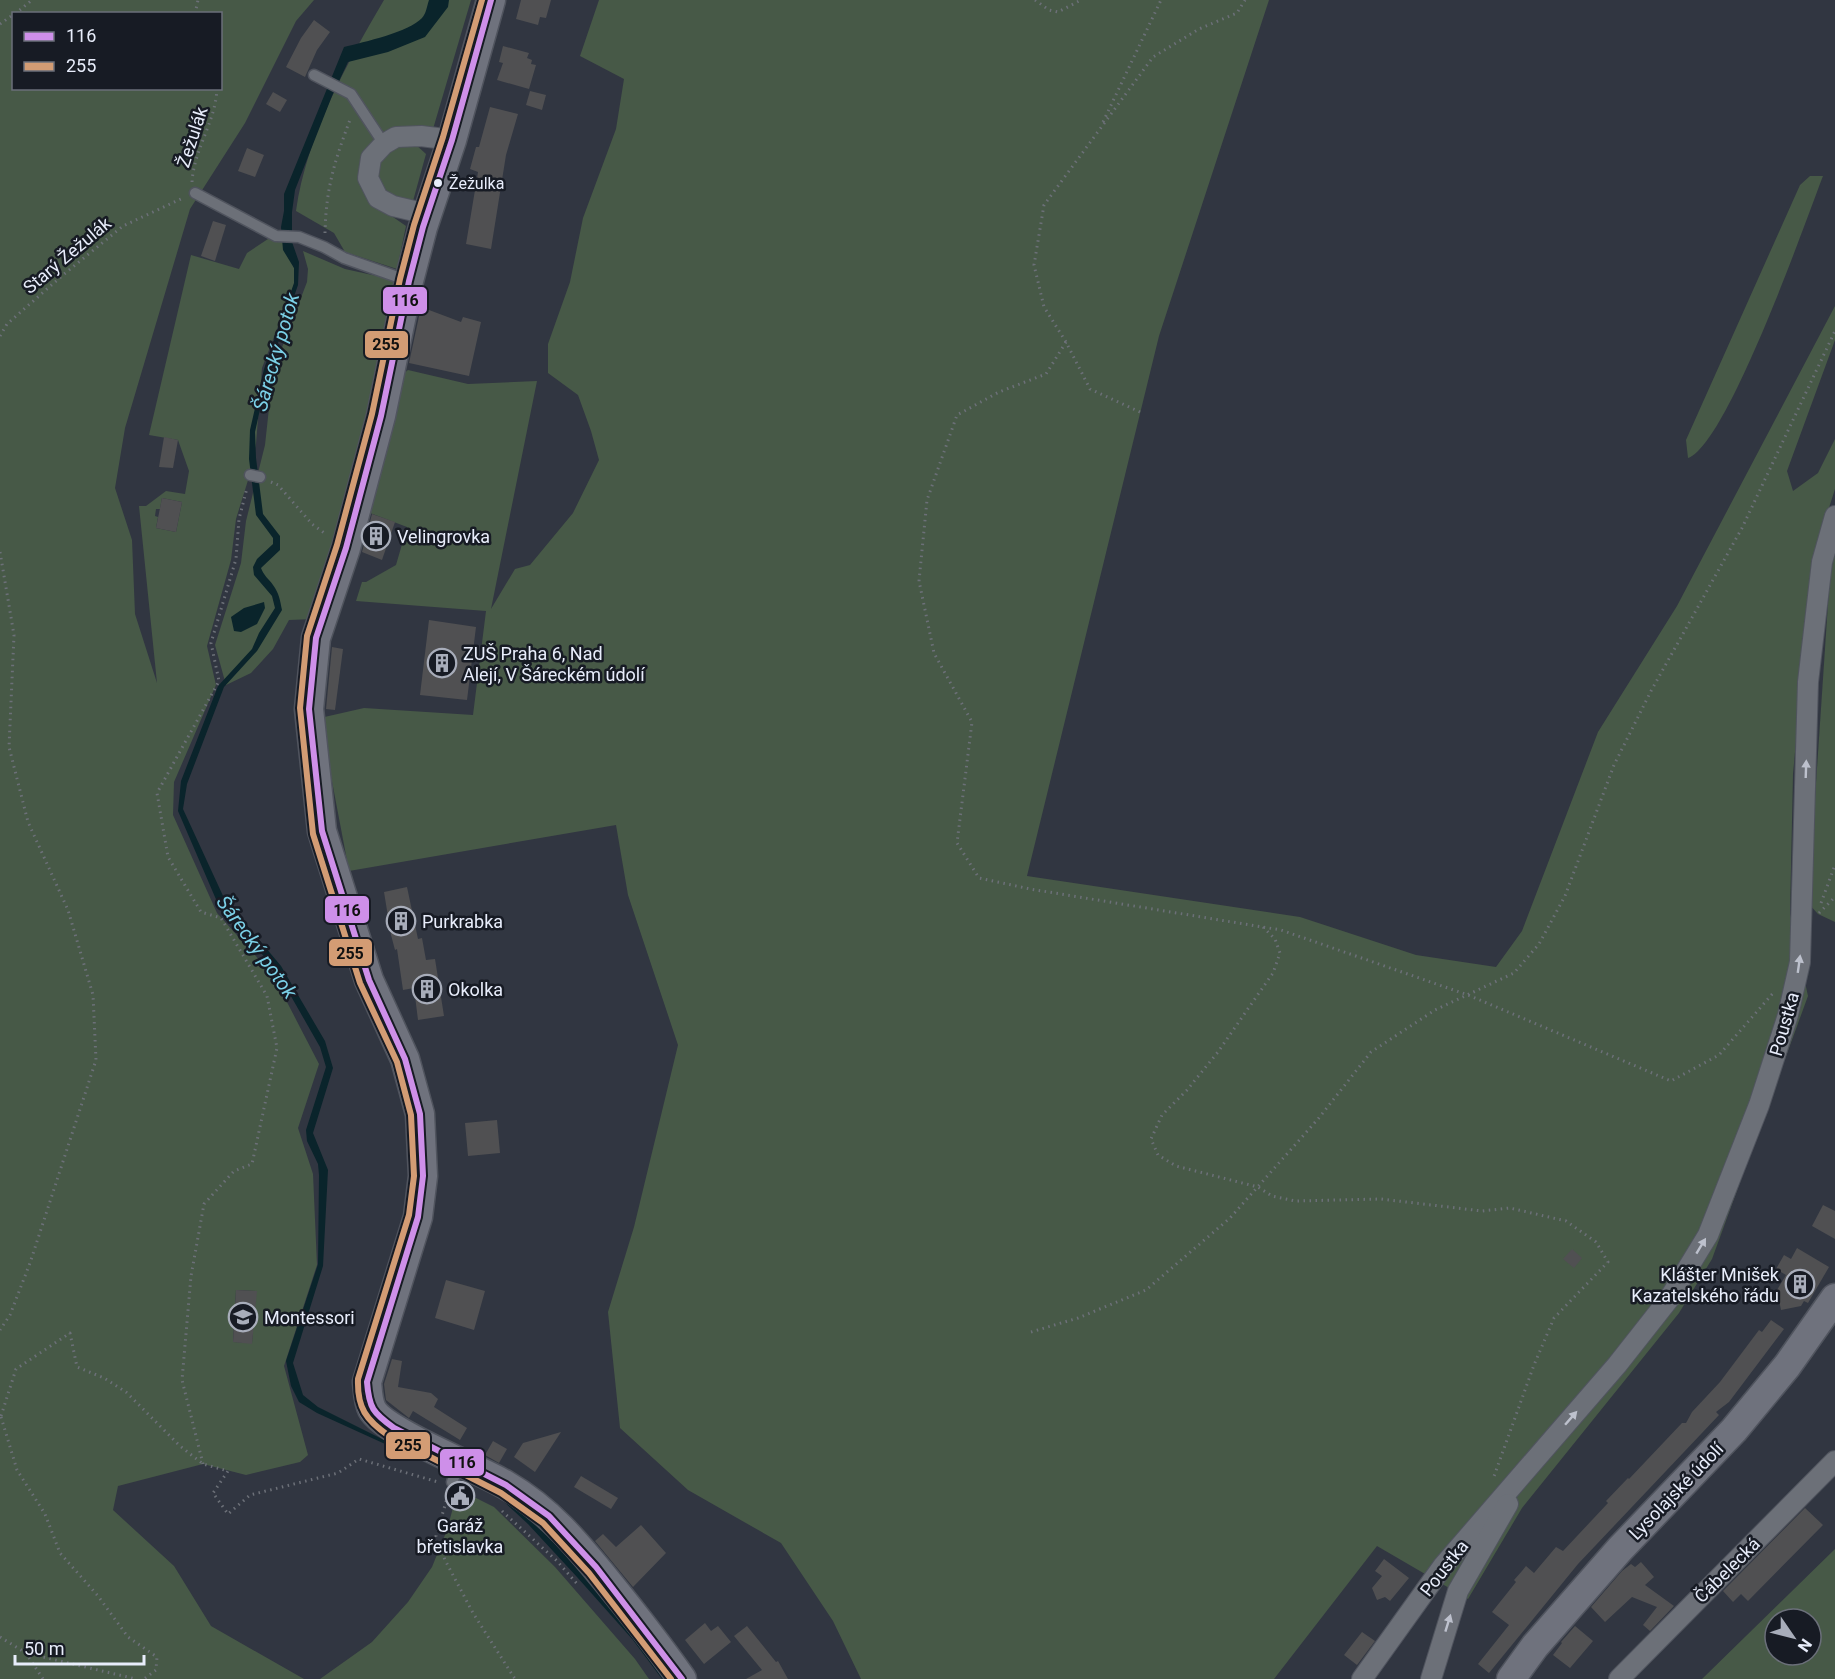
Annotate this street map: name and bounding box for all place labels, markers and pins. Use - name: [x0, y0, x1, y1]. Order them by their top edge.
- place label: Žežulka: [449, 174, 504, 193]
- marker: Žežulka: [432, 177, 444, 189]
- building icon: Velingrovka: [360, 520, 392, 552]
- place label: Velingrovka: [397, 526, 490, 547]
- place label: ZUŠ Praha 6, Nad Alejí, V Šáreckém údolí: [463, 643, 645, 685]
- building icon: ZUŠ Praha 6, Nad Alejí, V Šáreckém údolí: [426, 647, 458, 679]
- building icon: Purkrabka: [385, 905, 417, 937]
- place label: Purkrabka: [422, 911, 503, 932]
- building icon: Okolka: [411, 973, 443, 1005]
- place label: Okolka: [448, 979, 503, 1000]
- place label: Klášter Mnišek Kazatelského řádu: [1631, 1264, 1780, 1306]
- building icon: Klášter Mnišek Kazatelského řádu: [1784, 1268, 1816, 1300]
- school or university icon: Montessori: [227, 1301, 259, 1333]
- place label: Montessori: [264, 1307, 355, 1328]
- public building icon: Garáž břetislavka: [444, 1480, 476, 1512]
- place label: Garáž břetislavka: [417, 1515, 503, 1557]

